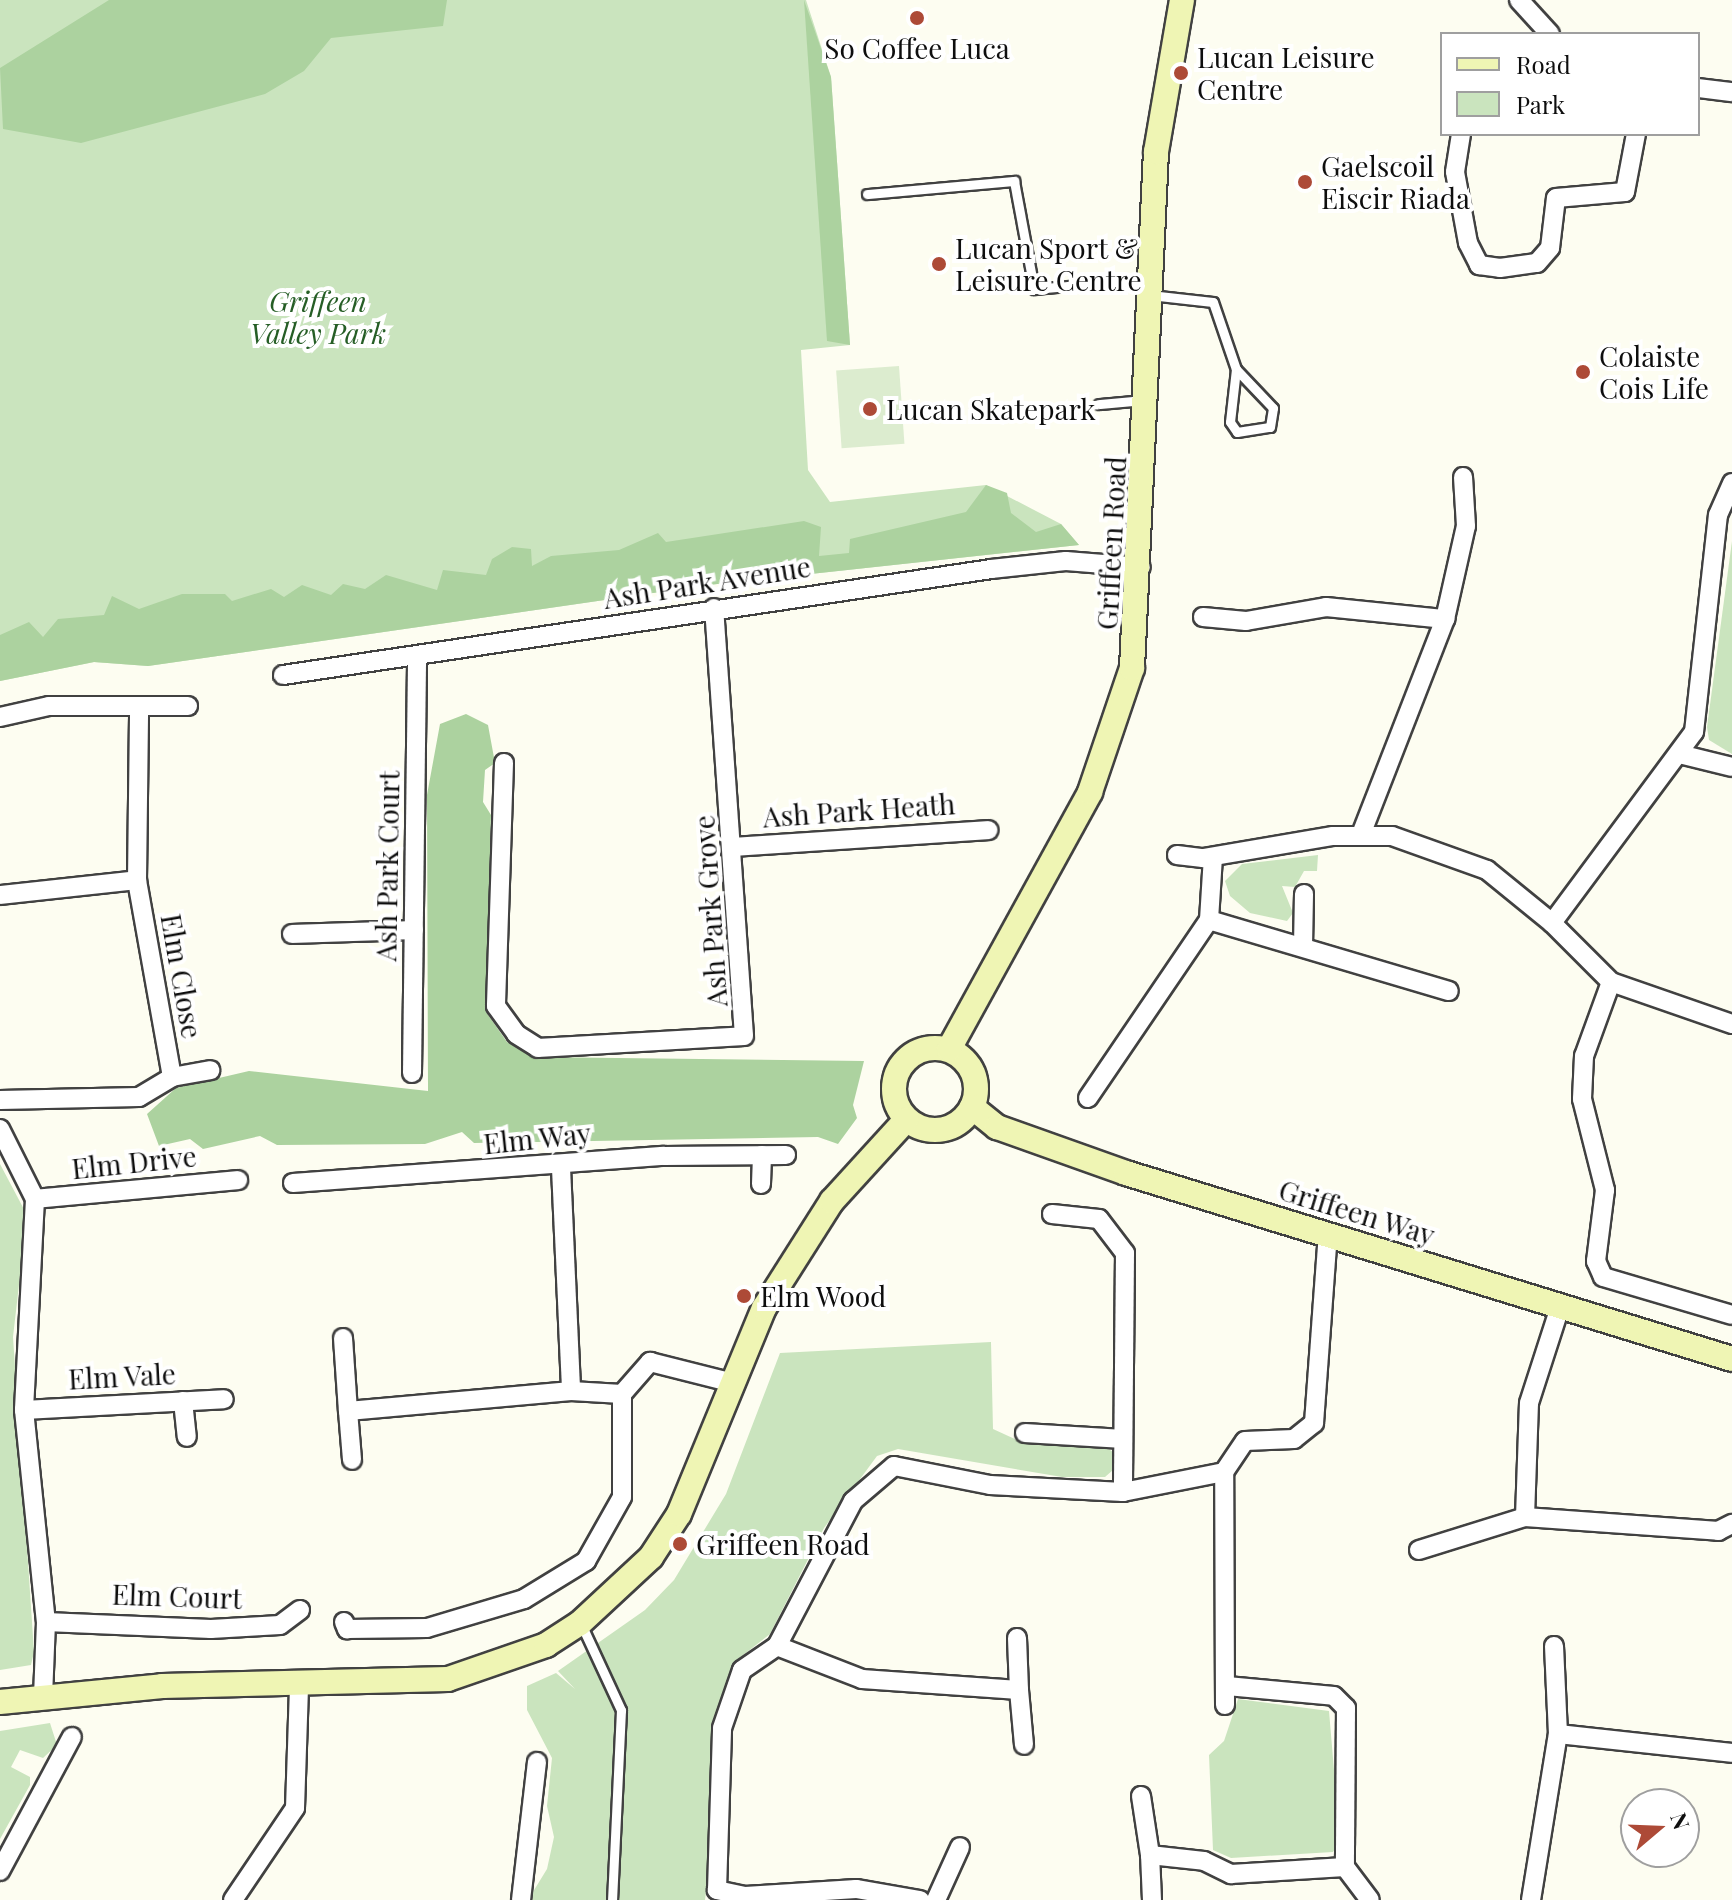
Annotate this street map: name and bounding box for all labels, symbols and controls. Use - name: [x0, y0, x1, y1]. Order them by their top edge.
- marker: So Coffee Luca: [908, 9, 926, 27]
- place label: So Coffee Luca: [824, 31, 1010, 65]
- legend: [1440, 32, 1700, 136]
- place label: Lucan Leisure Centre: [1197, 40, 1375, 106]
- text: Road: [1516, 48, 1571, 80]
- marker: Lucan Leisure Centre: [1172, 64, 1190, 82]
- text: Park: [1516, 88, 1565, 120]
- place label: Gaelscoil Eiscir Riada: [1321, 149, 1471, 215]
- marker: Gaelscoil Eiscir Riada: [1296, 173, 1314, 191]
- place label: Lucan Sport & Leisure Centre: [955, 231, 1142, 297]
- marker: Lucan Sport & Leisure Centre: [930, 255, 948, 273]
- park label: Griffeen Valley Park: [250, 284, 386, 350]
- place label: Colaiste Cois Life: [1599, 339, 1709, 405]
- marker: Colaiste Cois Life: [1574, 363, 1592, 381]
- place label: Lucan Skatepark: [886, 392, 1096, 426]
- marker: Lucan Skatepark: [861, 400, 879, 418]
- street label: Griffeen Road: [1090, 455, 1132, 631]
- street label: Ash Park Avenue: [600, 549, 814, 615]
- street label: Ash Park Court: [369, 770, 405, 962]
- street label: Ash Park Heath: [761, 787, 957, 833]
- street label: Ash Park Grove: [687, 814, 733, 1008]
- street label: Elm Close: [155, 911, 209, 1041]
- street label: Elm Way: [481, 1116, 593, 1160]
- street label: Elm Drive: [70, 1139, 198, 1185]
- street label: Griffeen Way: [1275, 1172, 1439, 1252]
- place label: Elm Wood: [760, 1279, 887, 1313]
- marker: Elm Wood: [735, 1287, 753, 1305]
- street label: Elm Vale: [67, 1356, 177, 1396]
- place label: Griffeen Road: [696, 1527, 870, 1561]
- marker: Griffeen Road: [671, 1535, 689, 1553]
- street label: Elm Court: [111, 1577, 243, 1615]
- north arrow: [1620, 1788, 1700, 1868]
- text: N: [1664, 1808, 1698, 1833]

